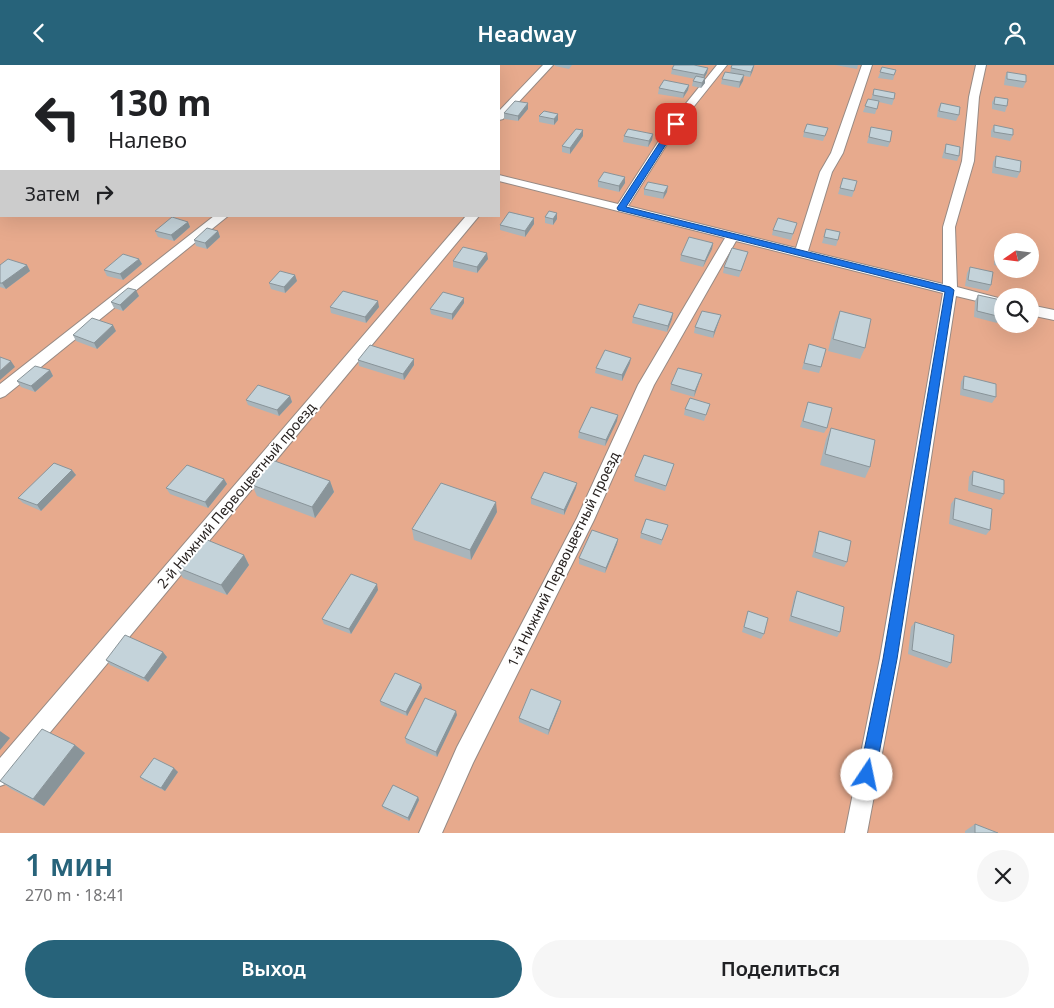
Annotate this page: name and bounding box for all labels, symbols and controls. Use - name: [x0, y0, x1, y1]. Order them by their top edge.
- text: Headway: [477, 18, 577, 48]
- icon: back: [25, 19, 53, 47]
- icon: person: [1001, 19, 1029, 47]
- text: 130 m: [108, 79, 211, 126]
- icon: left: [25, 85, 90, 150]
- pin: [655, 103, 697, 145]
- icon: arrive: [662, 110, 690, 138]
- text: Налево: [108, 124, 187, 154]
- icon: right: [90, 180, 118, 208]
- text: Затем: [25, 181, 80, 207]
- north arrow: [994, 233, 1039, 277]
- map controls: [994, 233, 1039, 333]
- button: search: [994, 288, 1039, 333]
- street label: 2-й Нижний Первоцветный проезд: [152, 398, 320, 592]
- street label: 1-й Нижний Первоцветный проезд: [502, 448, 624, 670]
- position arrow: [840, 748, 892, 800]
- text: 1 мин: [25, 844, 113, 885]
- button: close: [977, 850, 1029, 902]
- text: 270 m · 18:41: [25, 884, 125, 906]
- button: Выход: [25, 940, 522, 998]
- button: Поделиться: [532, 940, 1029, 998]

